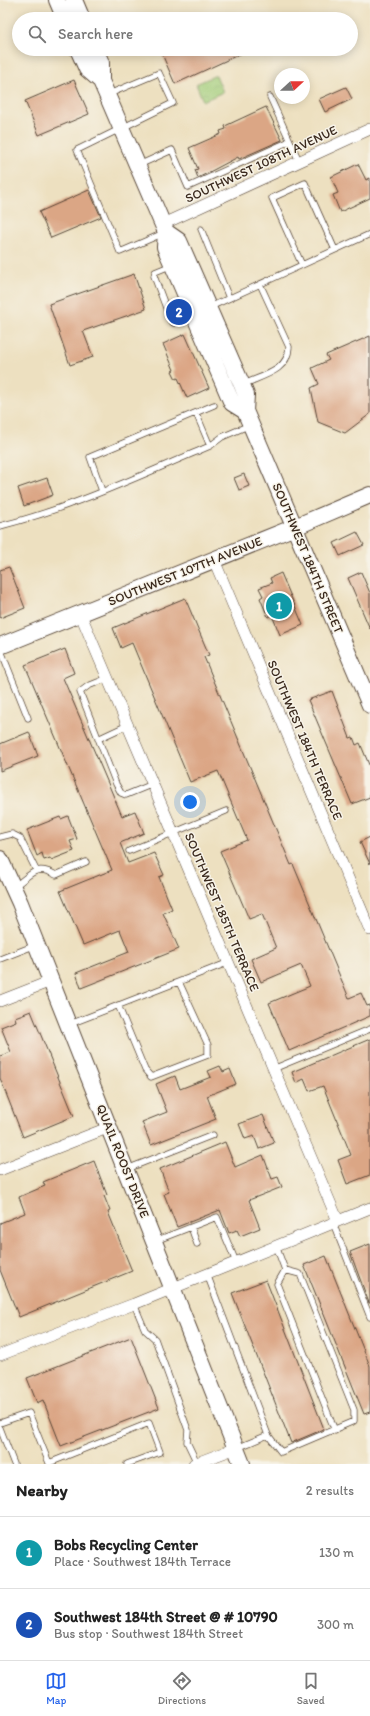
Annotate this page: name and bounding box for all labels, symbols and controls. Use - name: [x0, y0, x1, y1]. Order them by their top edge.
- search box: [12, 12, 358, 56]
- icon: search: [26, 23, 48, 45]
- text: Search here: [58, 25, 133, 43]
- north arrow: [274, 68, 310, 104]
- street label: SOUTHWEST 108TH AVENUE: [183, 122, 339, 206]
- pin: 2: [166, 297, 192, 327]
- street label: SOUTHWEST 184TH STREET: [269, 480, 347, 636]
- street label: SOUTHWEST 107TH AVENUE: [106, 533, 264, 609]
- pin: 1: [266, 591, 292, 621]
- street label: SOUTHWEST 184TH TERRACE: [265, 658, 345, 822]
- your location: [180, 792, 200, 812]
- street label: SOUTHWEST 185TH TERRACE: [182, 830, 262, 994]
- street label: QUAIL ROOST DRIVE: [93, 1102, 153, 1220]
- text: Nearby: [16, 1480, 68, 1500]
- text: 2 results: [306, 1483, 354, 1498]
- text: Bobs Recycling Center: [54, 1536, 198, 1554]
- text: 1: [26, 1545, 32, 1560]
- text: 130 m: [319, 1545, 354, 1560]
- text: Place · Southwest 184th Terrace: [54, 1554, 231, 1569]
- text: Southwest 184th Street @ # 10790: [54, 1608, 278, 1626]
- text: 2: [26, 1617, 32, 1632]
- text: 300 m: [317, 1617, 354, 1632]
- text: Bus stop · Southwest 184th Street: [54, 1626, 243, 1641]
- tab: Map: [45, 1670, 67, 1707]
- tab: Directions: [158, 1670, 206, 1707]
- tab: Saved: [297, 1670, 325, 1707]

